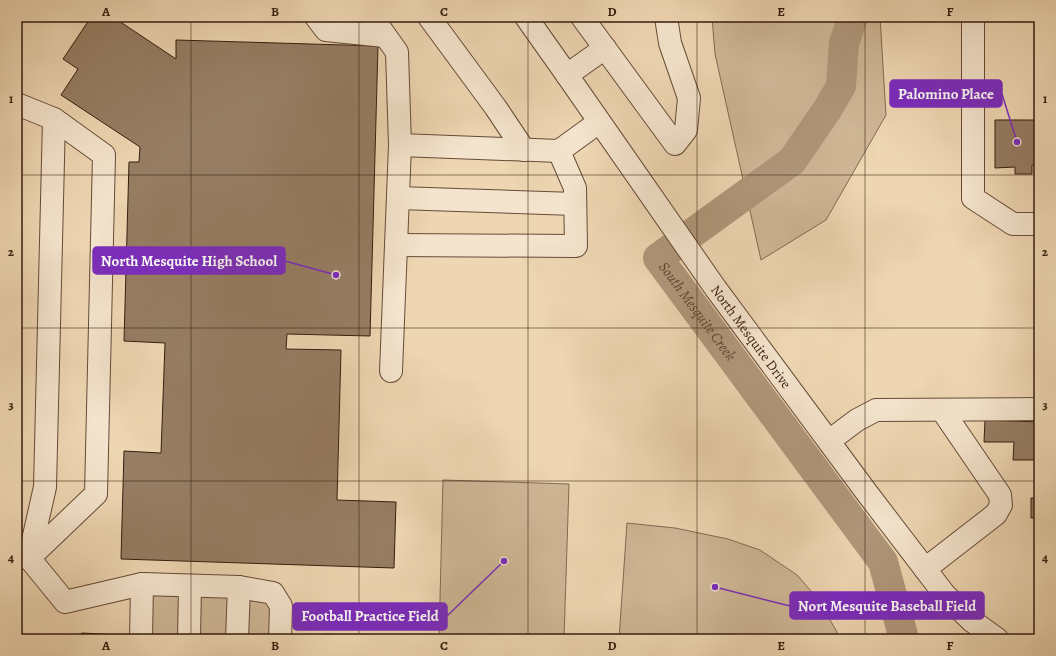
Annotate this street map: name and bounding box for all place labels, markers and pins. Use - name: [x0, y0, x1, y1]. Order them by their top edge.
- callout: Palomino Place: [890, 80, 1002, 107]
- callout: North Mesquite High School: [93, 247, 285, 274]
- callout: Nort Mesquite Baseball Field: [790, 592, 984, 619]
- callout: Football Practice Field: [293, 603, 447, 630]

